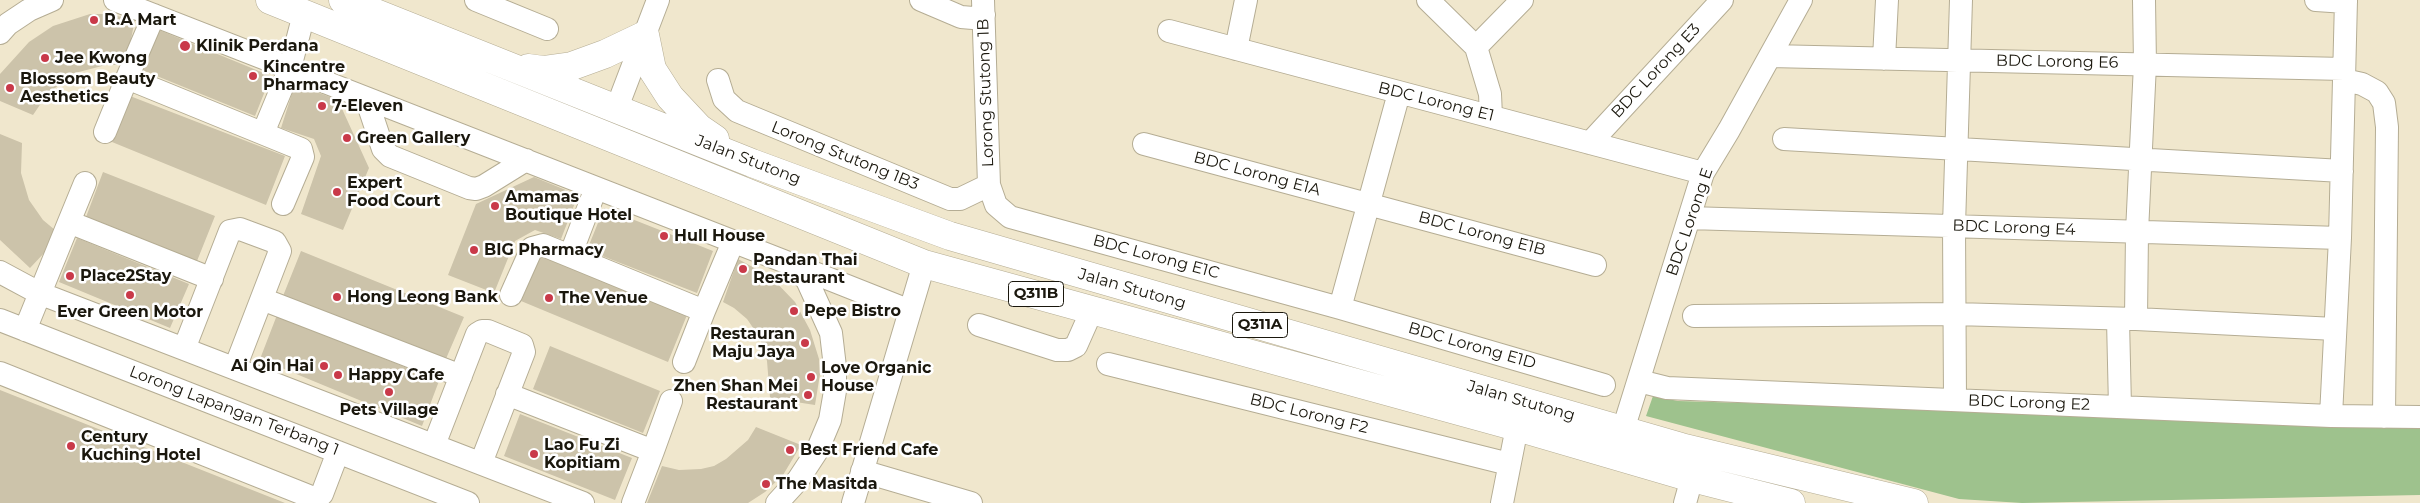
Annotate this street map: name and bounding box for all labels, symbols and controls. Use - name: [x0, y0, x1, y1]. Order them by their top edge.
- place label: R.A Mart: [104, 10, 176, 30]
- marker: R.A Mart: [88, 14, 100, 26]
- street label: Lorong Stutong 1B: [974, 18, 998, 168]
- street label: BDC Lorong E3: [1607, 20, 1705, 122]
- place label: Klinik Perdana: [196, 36, 319, 56]
- marker: Klinik Perdana: [178, 39, 192, 53]
- place label: Jee Kwong: [55, 48, 147, 68]
- street label: BDC Lorong E6: [1996, 51, 2118, 73]
- marker: Jee Kwong: [39, 52, 51, 64]
- place label: Kincentre Pharmacy: [263, 57, 348, 95]
- place label: Blossom Beauty Aesthetics: [20, 69, 155, 107]
- marker: Kincentre Pharmacy: [247, 70, 259, 82]
- street label: BDC Lorong E1: [1376, 78, 1496, 126]
- marker: Blossom Beauty Aesthetics: [4, 82, 16, 94]
- place label: 7-Eleven: [332, 96, 403, 116]
- marker: 7-Eleven: [316, 100, 328, 112]
- street label: Lorong Stutong 1B3: [768, 118, 922, 194]
- place label: Green Gallery: [357, 128, 470, 148]
- street label: Jalan Stutong: [693, 131, 803, 189]
- marker: Green Gallery: [341, 132, 353, 144]
- street label: BDC Lorong E1A: [1192, 148, 1322, 200]
- street label: BDC Lorong E: [1663, 165, 1717, 279]
- place label: Expert Food Court: [347, 173, 440, 211]
- marker: Expert Food Court: [331, 186, 343, 198]
- place label: Amamas Boutique Hotel: [505, 187, 632, 225]
- marker: Amamas Boutique Hotel: [489, 200, 501, 212]
- street label: BDC Lorong E1B: [1416, 208, 1548, 260]
- street label: BDC Lorong E4: [1952, 216, 2076, 240]
- place label: Hull House: [674, 226, 765, 246]
- marker: Hull House: [658, 230, 670, 242]
- street label: BDC Lorong E1C: [1091, 231, 1221, 283]
- place label: BIG Pharmacy: [484, 240, 604, 260]
- marker: BIG Pharmacy: [468, 244, 480, 256]
- place label: Pandan Thai Restaurant: [753, 250, 858, 288]
- marker: Pandan Thai Restaurant: [737, 263, 749, 275]
- street label: Jalan Stutong: [1076, 264, 1188, 314]
- place label: Place2Stay: [80, 266, 171, 286]
- marker: Place2Stay: [64, 270, 76, 282]
- road number: Q311B: [1008, 282, 1064, 306]
- place label: Hong Leong Bank: [347, 287, 498, 307]
- place label: The Venue: [559, 288, 648, 308]
- marker: Ever Green Motor: [124, 289, 136, 301]
- marker: Hong Leong Bank: [331, 291, 343, 303]
- marker: The Venue: [543, 292, 555, 304]
- place label: Pepe Bistro: [804, 301, 901, 321]
- place label: Ever Green Motor: [57, 302, 203, 322]
- marker: Pepe Bistro: [788, 305, 800, 317]
- road number: Q311A: [1232, 312, 1288, 338]
- street label: BDC Lorong E1D: [1406, 319, 1538, 373]
- place label: Restauran Maju Jaya: [710, 324, 795, 362]
- marker: Restauran Maju Jaya: [799, 337, 811, 349]
- place label: Ai Qin Hai: [231, 356, 314, 376]
- place label: Love Organic House: [821, 358, 931, 396]
- marker: Ai Qin Hai: [318, 360, 330, 372]
- street label: Lorong Lapangan Terbang 1: [126, 362, 342, 460]
- place label: Happy Cafe: [348, 365, 444, 385]
- marker: Happy Cafe: [332, 369, 344, 381]
- marker: Love Organic House: [805, 371, 817, 383]
- place label: Zhen Shan Mei Restaurant: [674, 376, 798, 414]
- street label: Jalan Stutong: [1465, 376, 1577, 426]
- marker: Pets Village: [383, 386, 395, 398]
- marker: Zhen Shan Mei Restaurant: [802, 389, 814, 401]
- street label: BDC Lorong F2: [1248, 390, 1370, 438]
- street label: BDC Lorong E2: [1968, 391, 2090, 415]
- place label: Pets Village: [339, 400, 439, 420]
- place label: Century Kuching Hotel: [81, 427, 201, 465]
- place label: Lao Fu Zi Kopitiam: [544, 435, 620, 473]
- marker: Century Kuching Hotel: [65, 440, 77, 452]
- place label: Best Friend Cafe: [800, 440, 938, 460]
- marker: Best Friend Cafe: [784, 444, 796, 456]
- marker: Lao Fu Zi Kopitiam: [528, 448, 540, 460]
- place label: The Masitda: [776, 474, 878, 494]
- marker: The Masitda: [760, 478, 772, 490]

